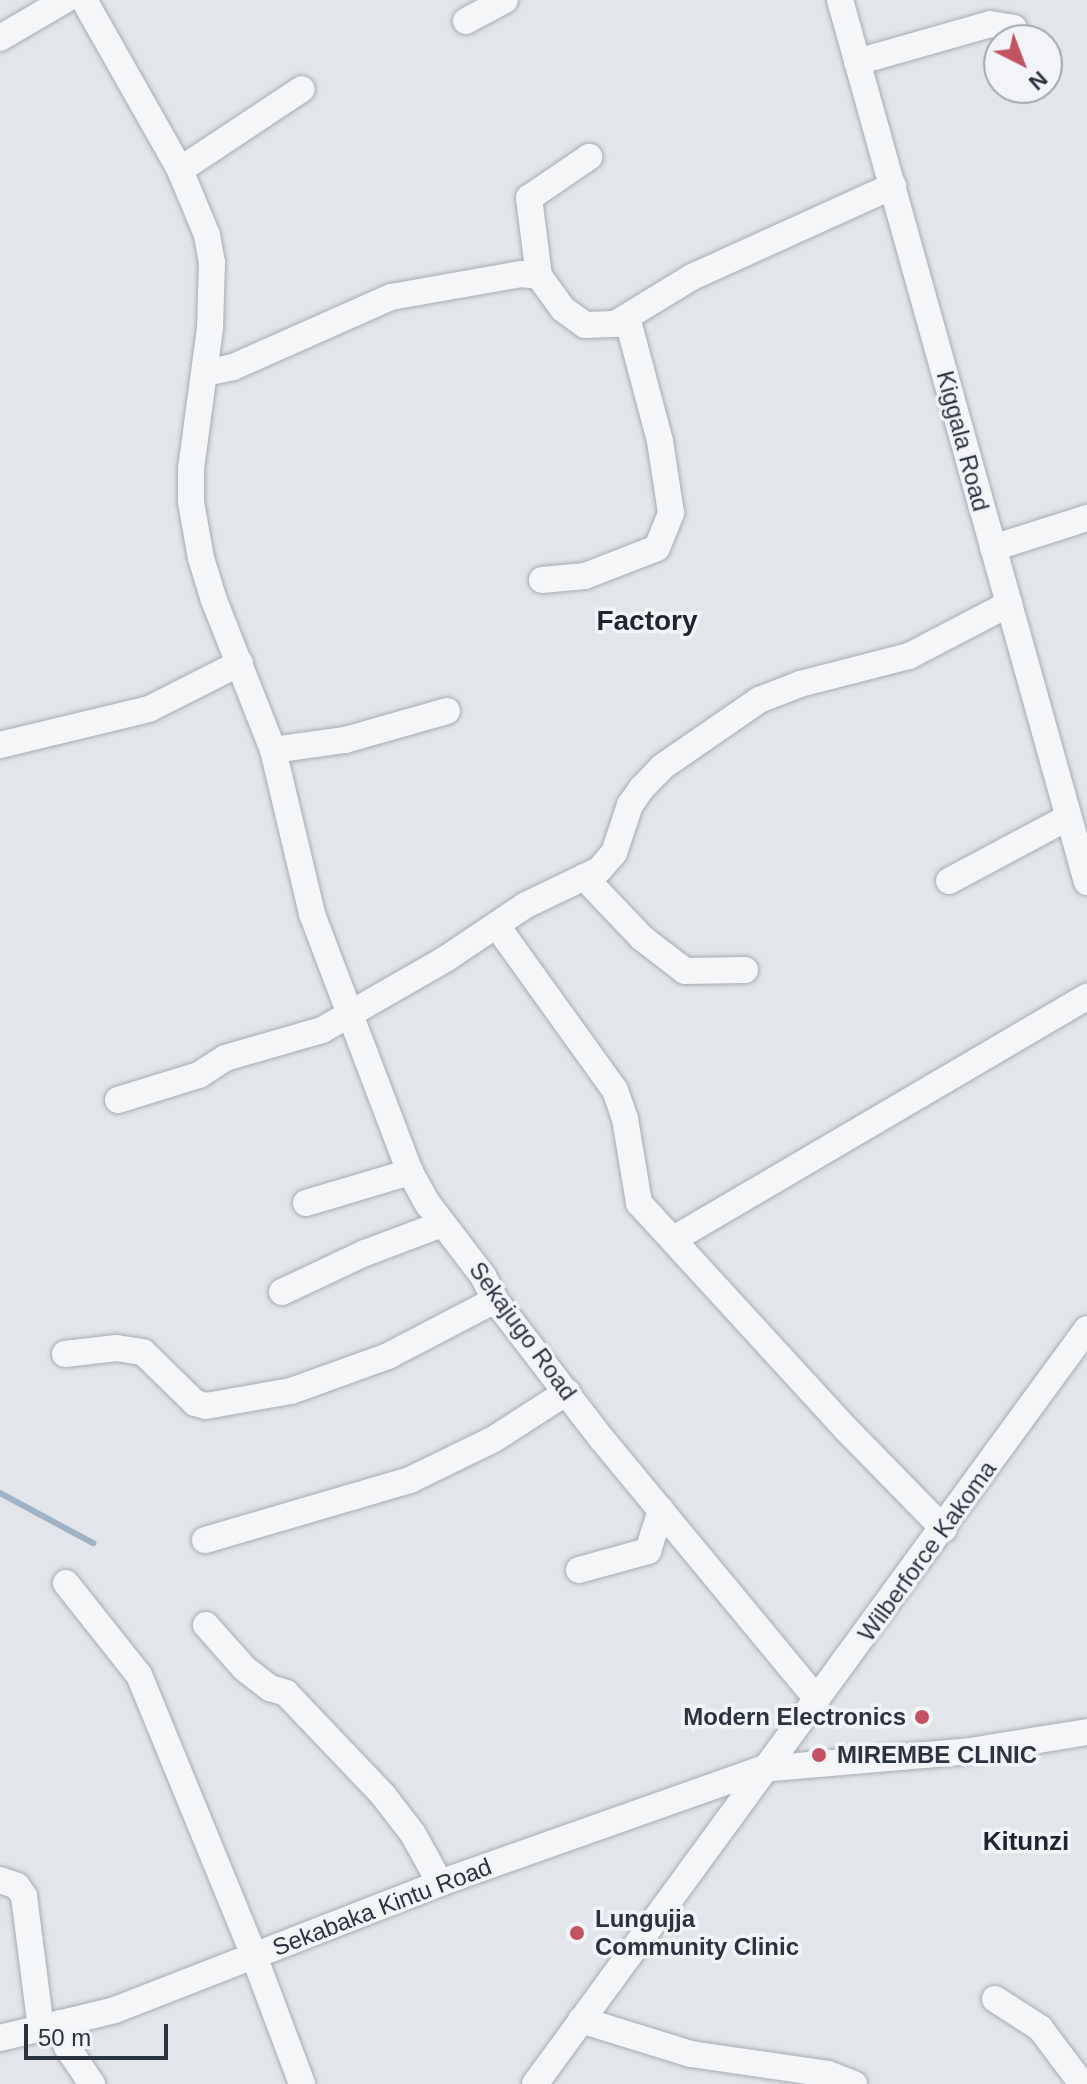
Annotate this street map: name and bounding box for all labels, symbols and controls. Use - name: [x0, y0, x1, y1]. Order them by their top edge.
- north arrow: [983, 24, 1063, 104]
- text: N: [1024, 66, 1052, 95]
- street label: Kiggala Road: [930, 368, 996, 514]
- district label: Factory: [596, 604, 698, 638]
- street label: Sekajugo Road: [463, 1256, 583, 1406]
- street label: Wilberforce Kakoma: [852, 1455, 1002, 1647]
- place label: Modern Electronics: [683, 1703, 906, 1731]
- marker: Modern Electronics: [913, 1708, 931, 1726]
- place label: MIREMBE CLINIC: [837, 1741, 1037, 1769]
- marker: MIREMBE CLINIC: [808, 1744, 830, 1766]
- district label: Kitunzi: [983, 1826, 1069, 1858]
- street label: Sekabaka Kintu Road: [268, 1852, 496, 1962]
- place label: Lungujja Community Clinic: [595, 1905, 799, 1961]
- marker: Lungujja Community Clinic: [566, 1922, 588, 1944]
- scale bar: [28, 2008, 172, 2058]
- text: 50 m: [38, 2024, 91, 2051]

